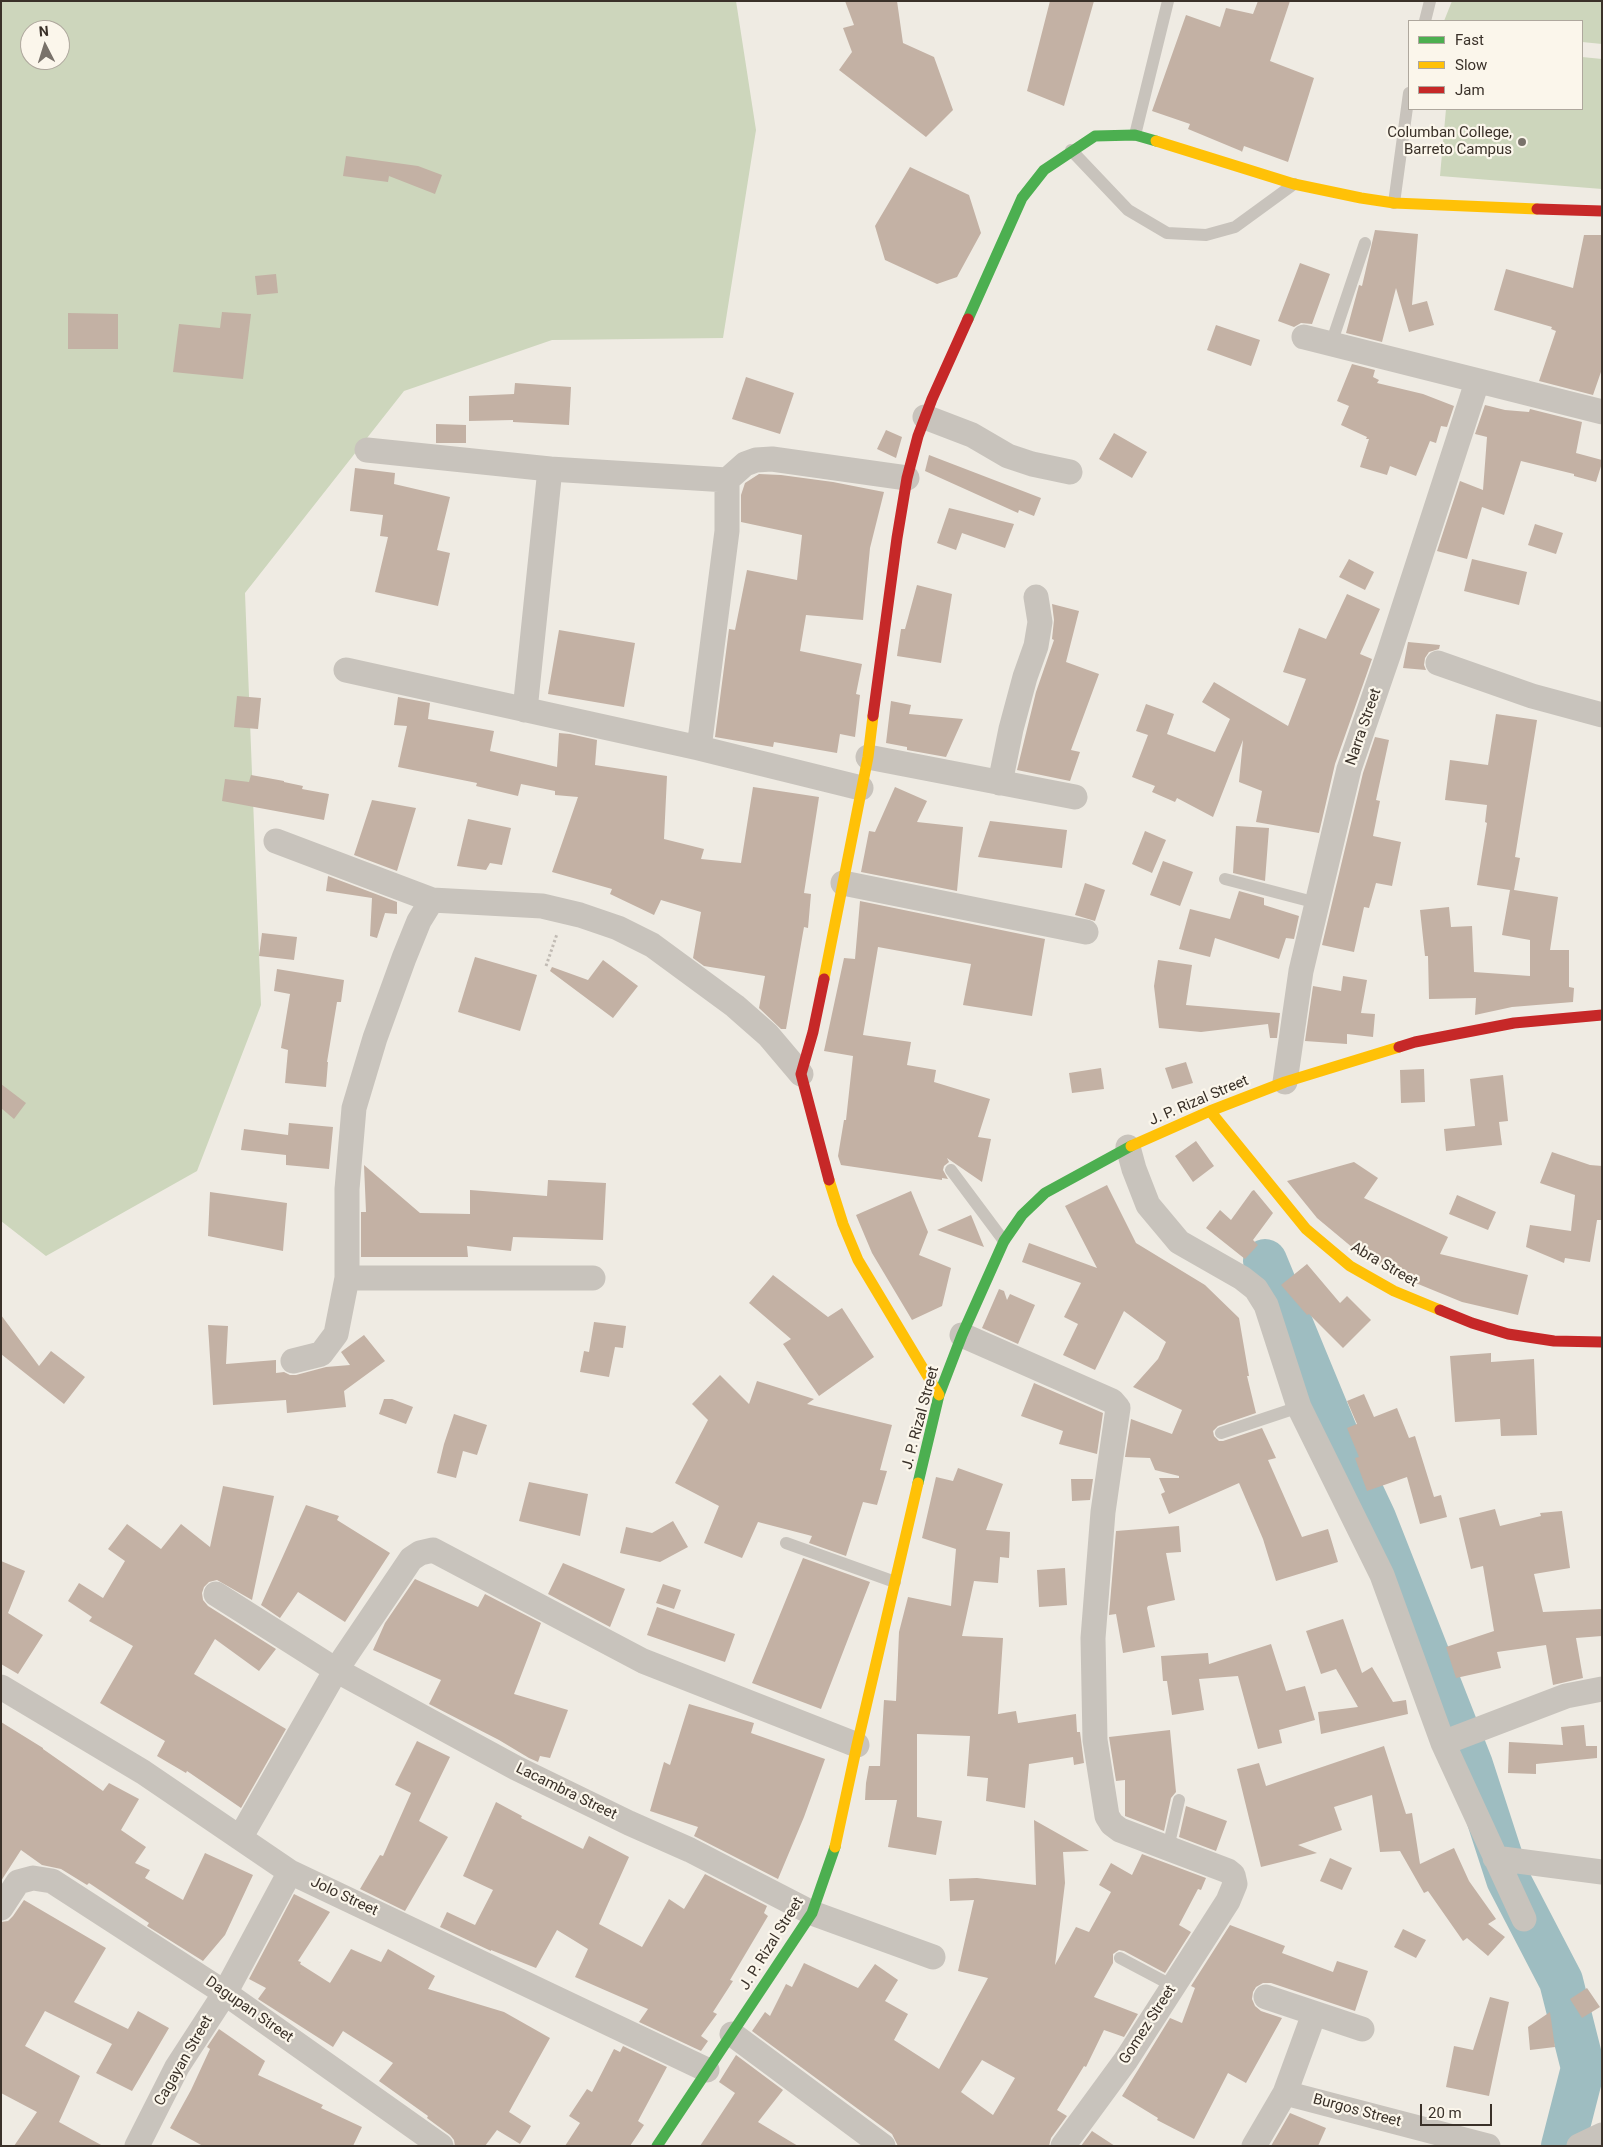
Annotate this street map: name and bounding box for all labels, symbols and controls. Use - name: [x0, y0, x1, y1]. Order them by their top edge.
- north arrow: [20, 20, 70, 70]
- legend: [1408, 20, 1583, 110]
- text: N: [38, 23, 49, 39]
- text: Fast: [1455, 31, 1484, 49]
- text: Slow: [1455, 56, 1487, 74]
- text: Jam: [1455, 81, 1485, 99]
- place label: Columban College, Barreto Campus: [1387, 124, 1512, 159]
- marker: Columban College, Barreto Campus: [1516, 136, 1528, 148]
- street label: Narra Street: [1342, 686, 1386, 768]
- street label: J. P. Rizal Street: [1147, 1072, 1251, 1130]
- street label: Abra Street: [1347, 1239, 1421, 1291]
- street label: J. P. Rizal Street: [899, 1364, 943, 1472]
- street label: Lacambra Street: [513, 1760, 619, 1824]
- street label: Jolo Street: [307, 1874, 381, 1920]
- street label: J. P. Rizal Street: [736, 1894, 808, 1994]
- street label: Dagupan Street: [202, 1973, 296, 2047]
- street label: Gomez Street: [1116, 1982, 1180, 2068]
- street label: Cagayan Street: [151, 2013, 217, 2109]
- street label: Burgos Street: [1311, 2091, 1403, 2131]
- scale bar: [1423, 2094, 1496, 2126]
- text: 20 m: [1428, 2104, 1462, 2122]

